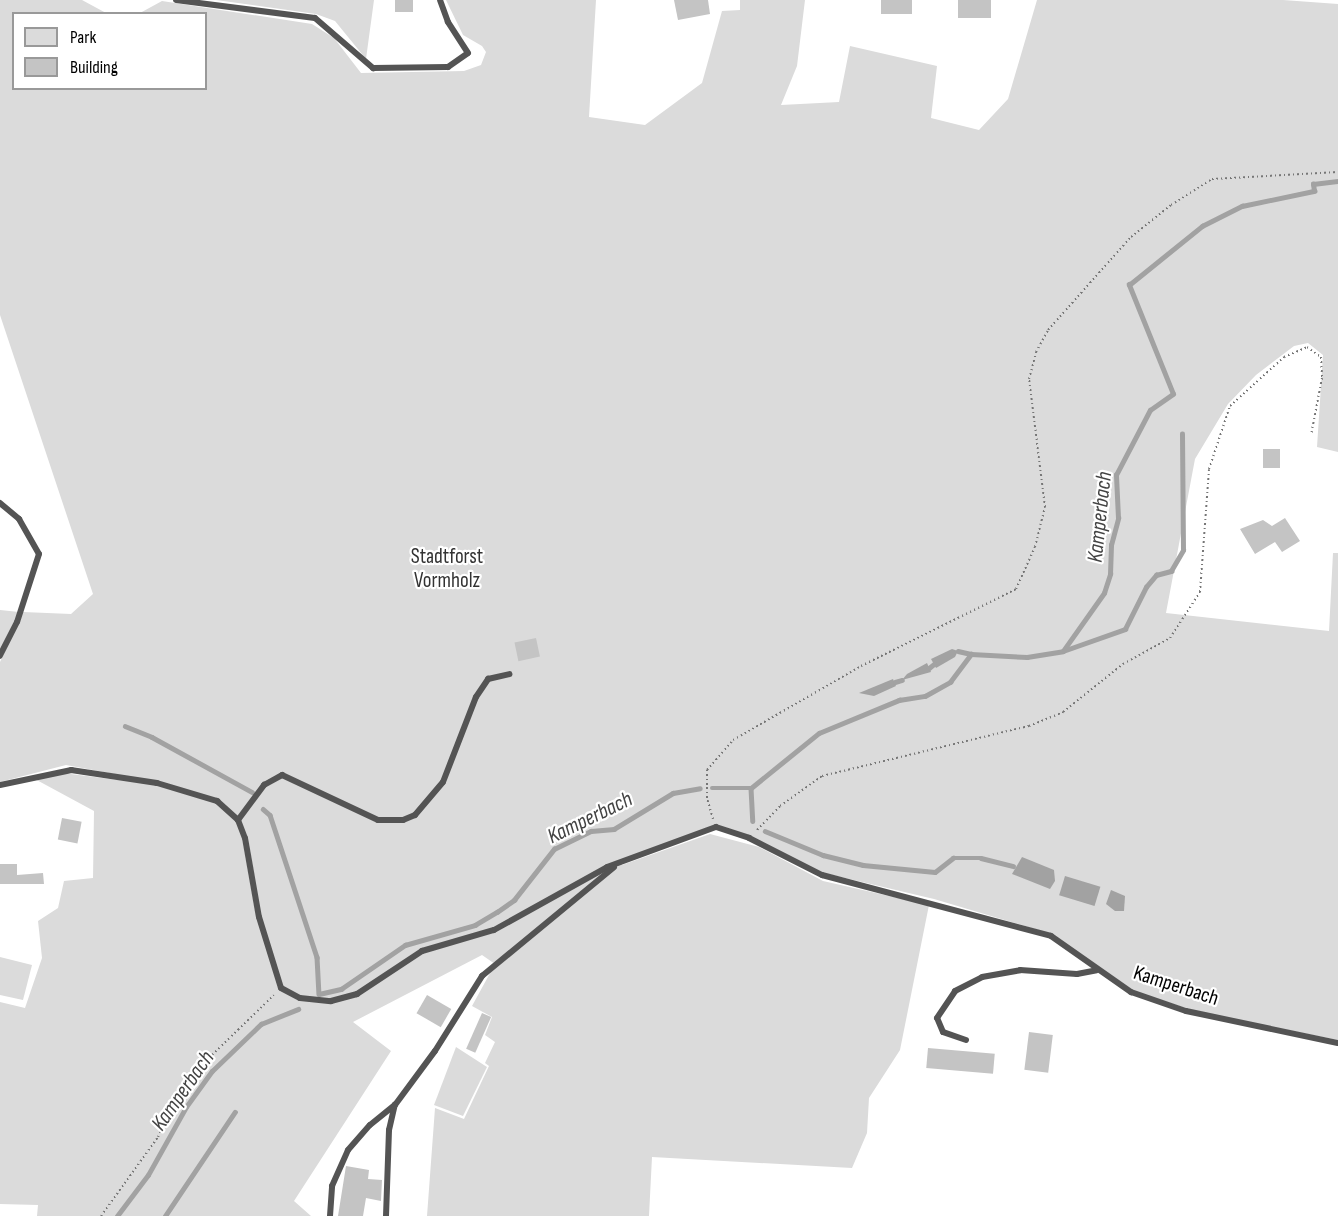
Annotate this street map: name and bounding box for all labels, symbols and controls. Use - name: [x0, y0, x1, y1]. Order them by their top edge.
- legend: [12, 12, 207, 90]
- text: Park: [70, 27, 96, 48]
- text: Building: [70, 57, 118, 78]
- water label: Kamperbach: [1082, 470, 1118, 564]
- park label: Stadtforst Vormholz: [411, 544, 483, 594]
- water label: Kamperbach: [543, 786, 637, 850]
- street label: Kamperbach: [1130, 960, 1222, 1012]
- water label: Kamperbach: [146, 1046, 220, 1136]

